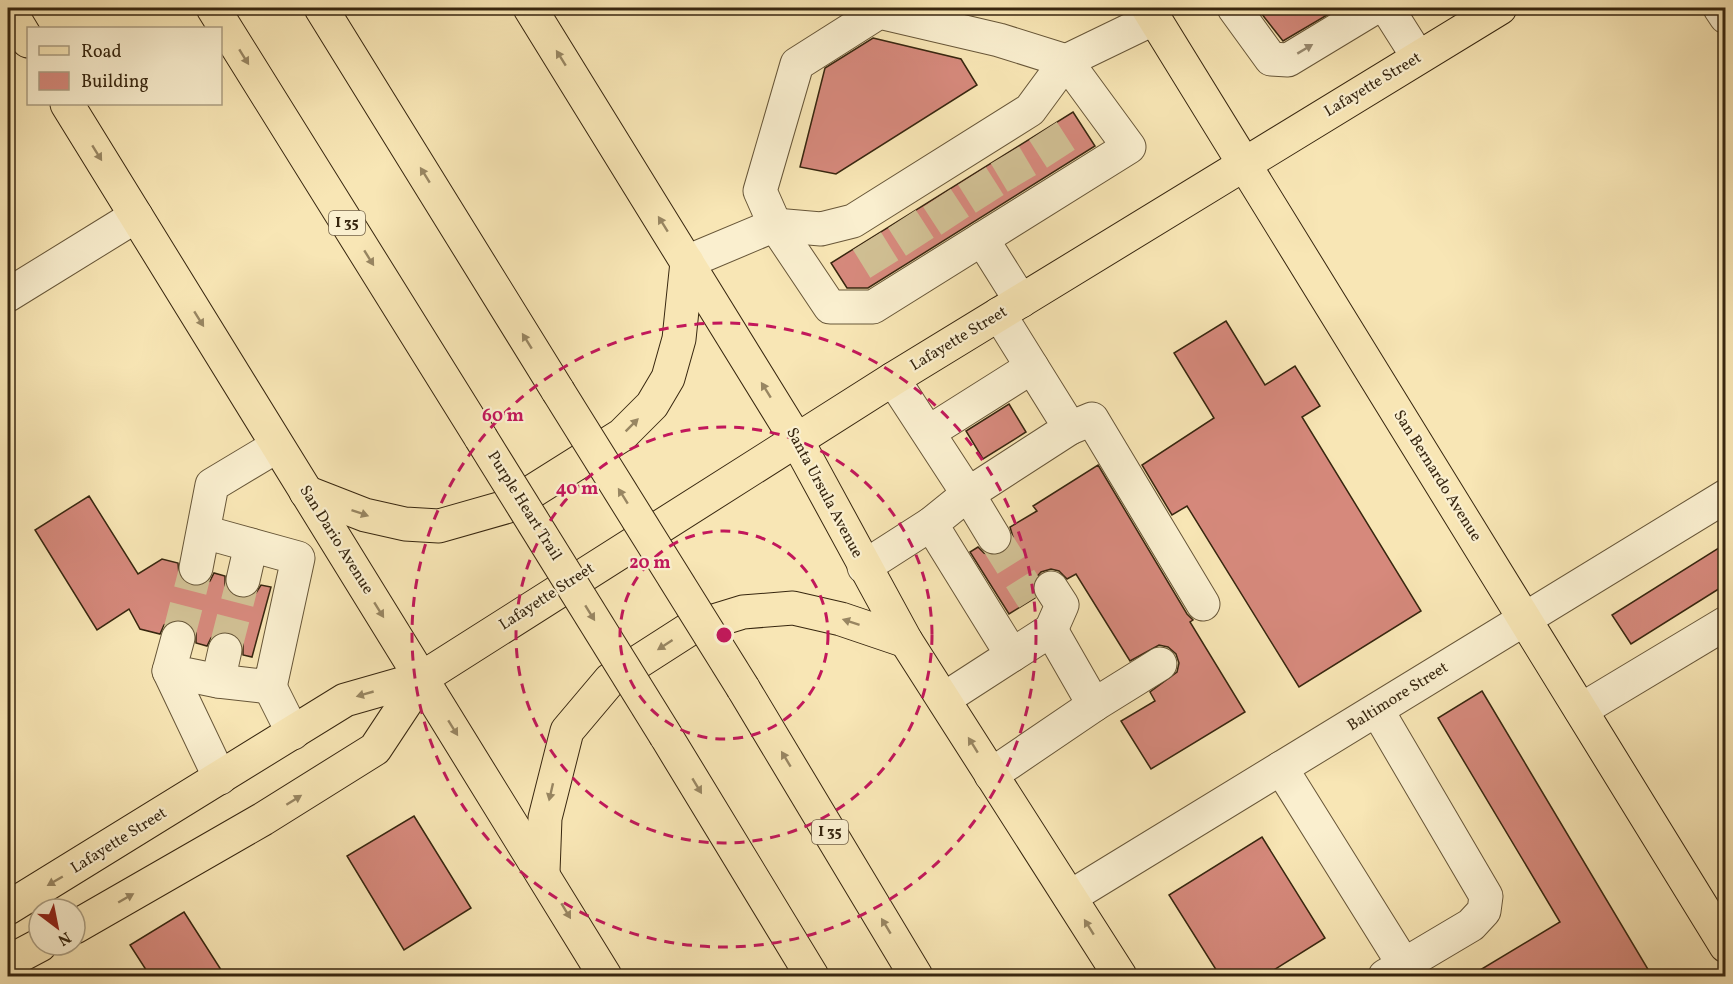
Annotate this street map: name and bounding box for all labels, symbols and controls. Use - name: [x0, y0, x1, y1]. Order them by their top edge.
- legend: [27, 27, 222, 105]
- text: Road: [81, 40, 122, 65]
- one-way arrow: [1297, 44, 1313, 55]
- street label: Lafayette Street: [1320, 47, 1426, 123]
- one-way arrow: [238, 49, 249, 65]
- one-way arrow: [555, 50, 566, 66]
- text: Building: [81, 70, 149, 95]
- one-way arrow: [92, 145, 103, 161]
- one-way arrow: [419, 167, 430, 183]
- road number: I 35: [329, 211, 365, 235]
- one-way arrow: [658, 216, 669, 232]
- one-way arrow: [364, 250, 375, 266]
- street label: Lafayette Street: [906, 301, 1012, 377]
- one-way arrow: [194, 311, 205, 327]
- one-way arrow: [522, 333, 533, 349]
- one-way arrow: [760, 382, 771, 398]
- text: 60 m: [482, 404, 524, 429]
- street label: San Bernardo Avenue: [1388, 406, 1486, 546]
- one-way arrow: [624, 419, 638, 433]
- street label: Santa Ursula Avenue: [780, 424, 868, 562]
- street label: Purple Heart Trail: [481, 447, 567, 565]
- text: 40 m: [556, 477, 598, 502]
- street label: San Dario Avenue: [294, 481, 378, 599]
- one-way arrow: [618, 488, 629, 504]
- one-way arrow: [351, 508, 369, 518]
- text: 20 m: [629, 551, 671, 576]
- street label: Lafayette Street: [495, 558, 599, 636]
- one-way arrow: [374, 602, 385, 618]
- one-way arrow: [584, 604, 595, 621]
- one-way arrow: [842, 617, 860, 626]
- centre of rings: [714, 625, 734, 645]
- one-way arrow: [657, 639, 673, 650]
- street label: Baltimore Street: [1343, 657, 1453, 737]
- one-way arrow: [356, 690, 375, 700]
- one-way arrow: [447, 720, 458, 736]
- one-way arrow: [967, 737, 978, 753]
- one-way arrow: [780, 751, 791, 767]
- one-way arrow: [691, 778, 702, 794]
- one-way arrow: [545, 783, 555, 801]
- one-way arrow: [286, 794, 302, 805]
- street label: Lafayette Street: [67, 802, 172, 879]
- road number: I 35: [812, 820, 848, 844]
- one-way arrow: [47, 875, 63, 886]
- one-way arrow: [118, 893, 135, 903]
- north arrow: [27, 897, 87, 957]
- one-way arrow: [561, 903, 572, 919]
- one-way arrow: [881, 918, 892, 934]
- one-way arrow: [1083, 919, 1094, 935]
- text: N: [53, 926, 75, 951]

